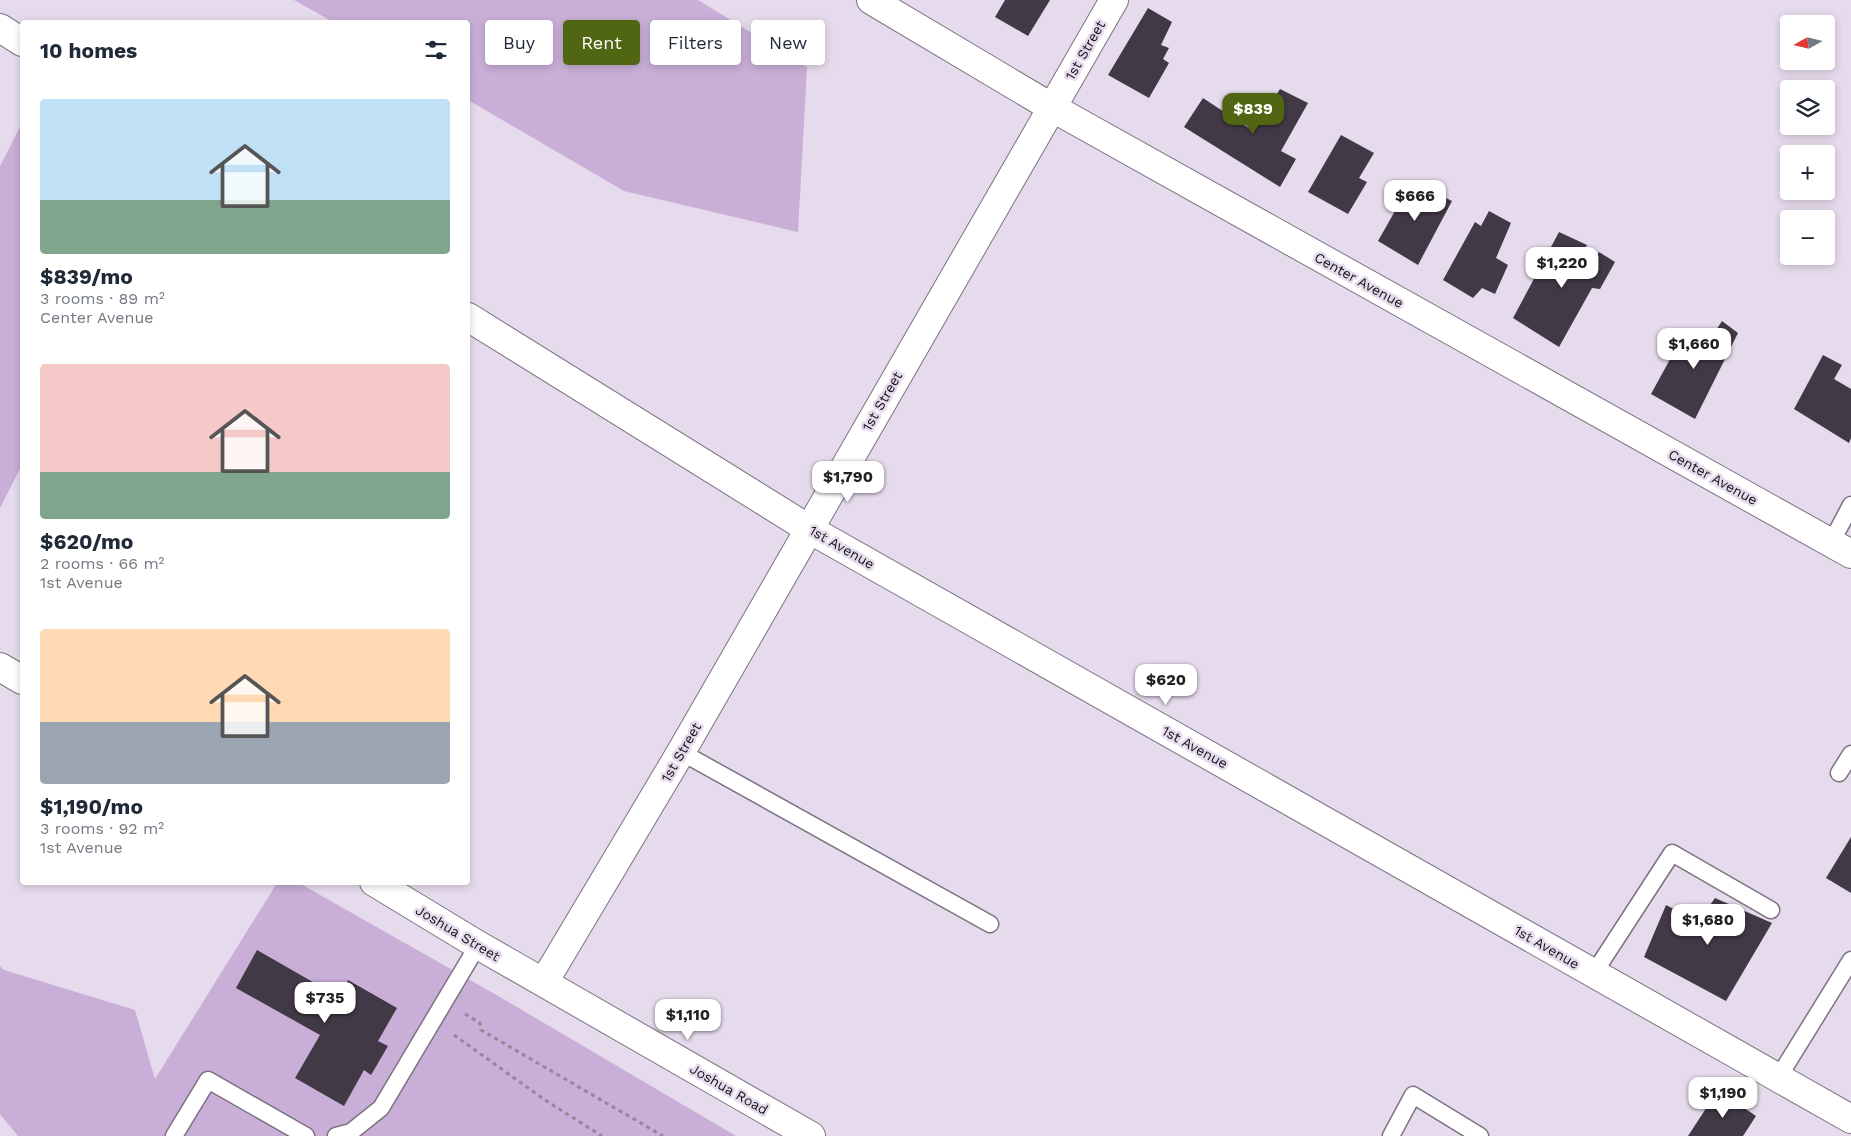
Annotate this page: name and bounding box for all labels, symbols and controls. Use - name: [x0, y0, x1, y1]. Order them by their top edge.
- north arrow: [1780, 15, 1835, 70]
- map controls: [1780, 15, 1835, 265]
- street label: 1st Street: [1062, 17, 1108, 82]
- chip: Buy: [485, 20, 553, 65]
- chip: Rent: [563, 20, 640, 65]
- chip: Filters: [650, 20, 741, 65]
- chip: New: [751, 20, 825, 65]
- icon: filters: [422, 36, 450, 64]
- text: 10 homes: [40, 38, 137, 63]
- button: layers: [1780, 80, 1835, 135]
- pin: $839: [1223, 92, 1283, 135]
- text: $839: [1233, 99, 1273, 118]
- icon: home: [200, 131, 290, 221]
- button: +: [1780, 145, 1835, 200]
- pin: $666: [1385, 180, 1445, 222]
- text: $666: [1395, 186, 1435, 205]
- button: −: [1780, 210, 1835, 265]
- pin: $1,220: [1521, 246, 1603, 289]
- street label: Center Avenue: [1312, 249, 1406, 311]
- text: $1,220: [1536, 253, 1588, 272]
- text: $839/mo: [40, 264, 133, 289]
- text: 3 rooms · 89 m²: [40, 289, 165, 308]
- text: Center Avenue: [40, 308, 154, 327]
- pin: $1,660: [1653, 328, 1735, 370]
- text: $1,660: [1668, 334, 1720, 353]
- street label: 1st Street: [859, 368, 905, 433]
- icon: home: [200, 396, 290, 486]
- street label: Center Avenue: [1666, 446, 1760, 508]
- pin: $1,790: [807, 460, 889, 503]
- text: $1,790: [823, 467, 873, 486]
- street label: 1st Avenue: [807, 522, 877, 572]
- text: $620/mo: [40, 529, 133, 554]
- text: 2 rooms · 66 m²: [40, 554, 164, 573]
- text: 1st Avenue: [40, 573, 123, 592]
- icon: home: [200, 661, 290, 751]
- pin: $620: [1136, 664, 1196, 706]
- text: $620: [1146, 670, 1186, 689]
- street label: 1st Street: [658, 719, 704, 784]
- street label: 1st Avenue: [1159, 722, 1231, 772]
- text: $1,190/mo: [40, 794, 143, 819]
- text: 3 rooms · 92 m²: [40, 819, 164, 838]
- text: 1st Avenue: [40, 838, 123, 857]
- street label: Joshua Street: [413, 902, 503, 964]
- pin: $1,680: [1667, 904, 1749, 946]
- text: $1,680: [1682, 910, 1734, 929]
- street label: 1st Avenue: [1512, 922, 1582, 972]
- pin: $735: [295, 982, 355, 1024]
- text: $735: [306, 988, 344, 1007]
- pin: $1,110: [647, 998, 729, 1041]
- text: $1,110: [666, 1005, 710, 1024]
- street label: Joshua Road: [687, 1060, 771, 1118]
- pin: $1,190: [1682, 1076, 1764, 1119]
- text: $1,190: [1699, 1083, 1747, 1102]

